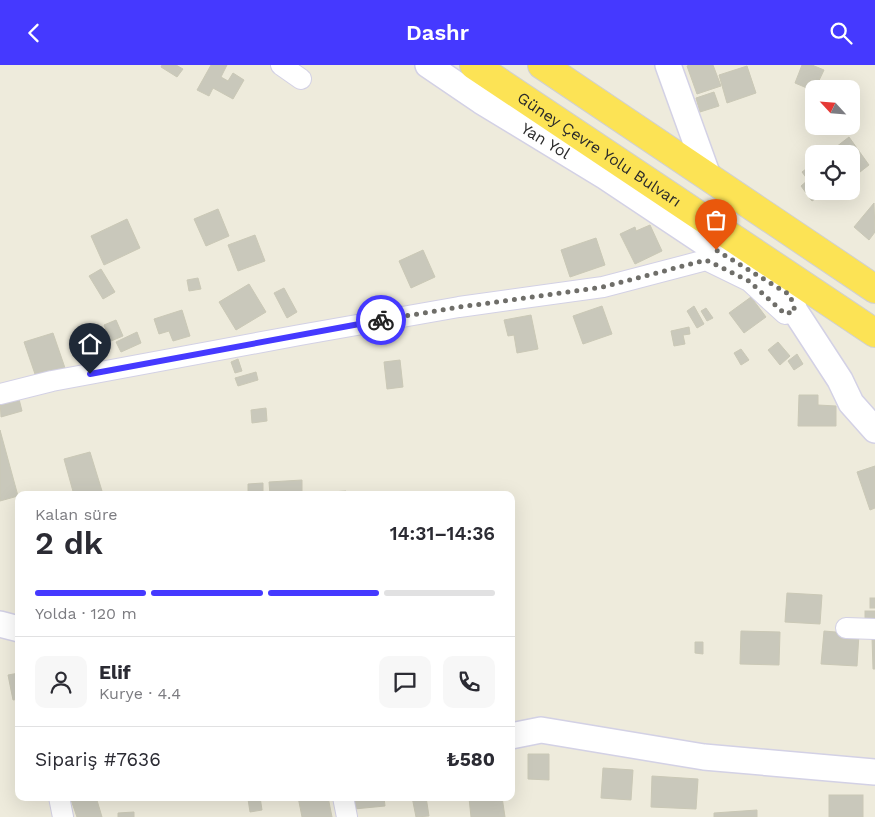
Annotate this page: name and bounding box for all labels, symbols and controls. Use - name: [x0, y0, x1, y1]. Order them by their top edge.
- icon: back: [20, 19, 48, 47]
- icon: search: [827, 19, 855, 47]
- text: Dashr: [406, 20, 469, 45]
- north arrow: [805, 80, 860, 135]
- map controls: [805, 80, 860, 200]
- street label: Güney Çevre Yolu Bulvarı: [514, 87, 685, 210]
- street label: Yan Yol: [518, 118, 574, 163]
- button: locate: [805, 145, 860, 200]
- pin: [695, 199, 737, 250]
- icon: bag: [702, 206, 730, 234]
- courier: [356, 295, 406, 345]
- icon: bike: [367, 306, 395, 334]
- pin: [69, 323, 111, 374]
- icon: home: [76, 330, 104, 358]
- text: Kalan süre: [35, 505, 117, 524]
- text: 14:31–14:36: [390, 522, 495, 545]
- text: 2 dk: [35, 524, 103, 562]
- text: Yolda · 120 m: [35, 604, 137, 623]
- button: person: [35, 656, 87, 708]
- button: chat: [379, 656, 431, 708]
- button: phone: [443, 656, 495, 708]
- text: Elif: [99, 661, 131, 684]
- text: Kurye · 4.4: [99, 684, 181, 703]
- text: Sipariş #7636: [35, 748, 161, 771]
- text: ₺580: [446, 748, 495, 771]

